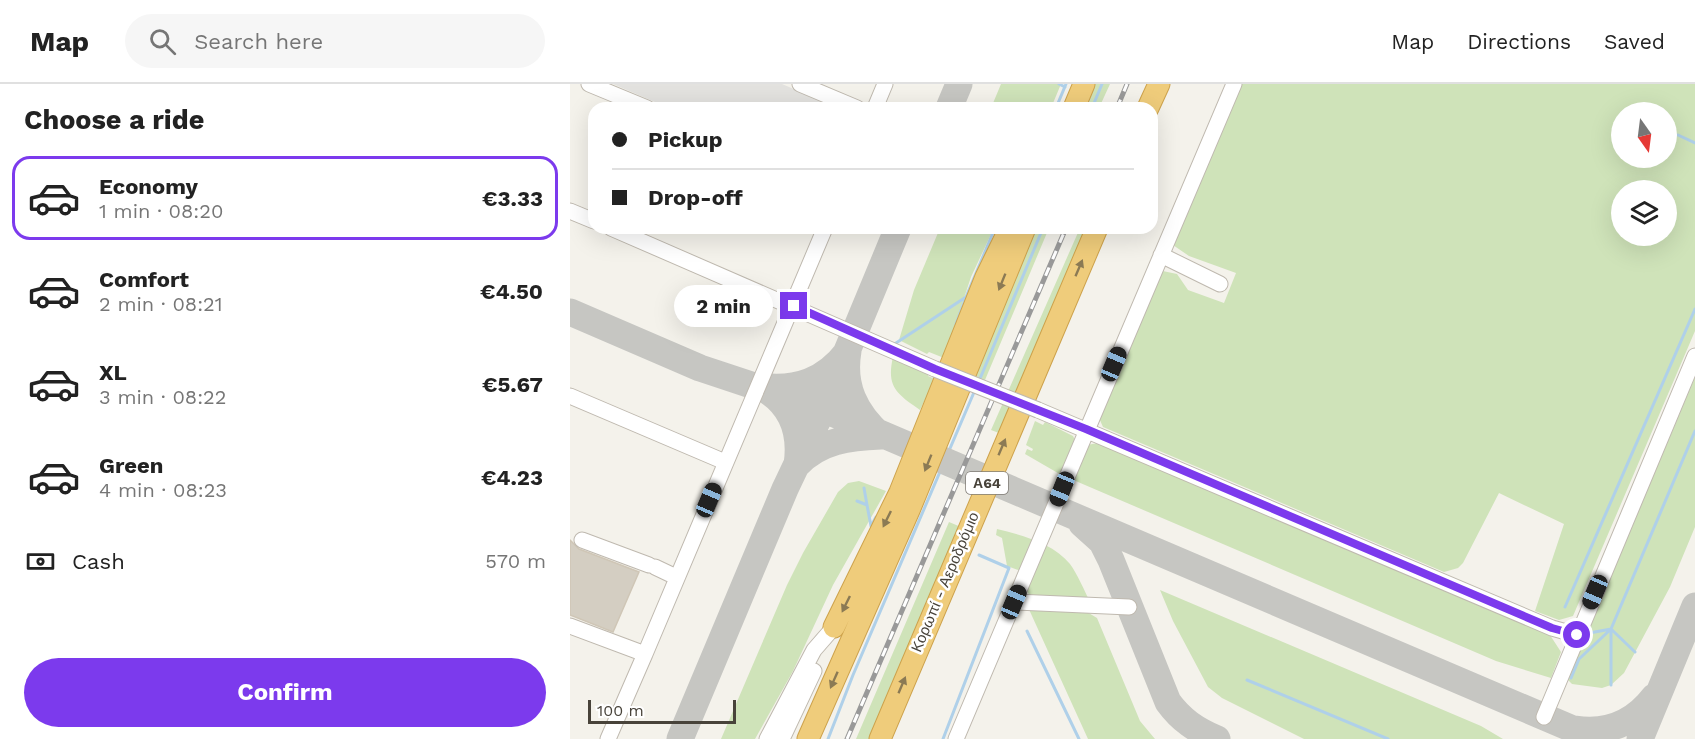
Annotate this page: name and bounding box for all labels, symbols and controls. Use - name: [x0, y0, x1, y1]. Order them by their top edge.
- search box: [125, 14, 545, 68]
- text: Map: [30, 25, 89, 58]
- icon: search: [146, 25, 179, 58]
- text: Search here: [194, 29, 323, 54]
- text: Map: [1391, 29, 1434, 54]
- text: Directions: [1467, 29, 1571, 54]
- text: Saved: [1604, 29, 1665, 54]
- north arrow: [1611, 102, 1677, 168]
- map controls: [1611, 102, 1677, 246]
- text: Choose a ride: [24, 104, 204, 136]
- text: Pickup: [648, 127, 723, 152]
- icon: car: [27, 171, 81, 225]
- text: Economy: [99, 174, 198, 199]
- button: layers: [1611, 180, 1677, 246]
- text: Drop-off: [648, 185, 743, 210]
- text: €3.33: [482, 186, 543, 211]
- text: 1 min · 08:20: [99, 199, 223, 223]
- one-way arrow: [1075, 259, 1084, 277]
- icon: car: [27, 264, 81, 318]
- text: Comfort: [99, 267, 189, 292]
- one-way arrow: [997, 273, 1006, 291]
- text: €4.50: [480, 279, 543, 304]
- callout: 2 min: [674, 285, 773, 327]
- text: 2 min · 08:21: [99, 292, 223, 316]
- route end: [780, 292, 807, 319]
- text: 2 min: [696, 294, 751, 318]
- car: [1099, 344, 1129, 384]
- icon: car: [27, 357, 81, 411]
- text: XL: [99, 360, 127, 385]
- text: €5.67: [482, 372, 543, 397]
- text: 3 min · 08:22: [99, 385, 226, 409]
- one-way arrow: [997, 438, 1007, 456]
- icon: car: [27, 450, 81, 504]
- text: Green: [99, 453, 163, 478]
- one-way arrow: [923, 454, 933, 472]
- text: €4.23: [481, 465, 543, 490]
- car: [1047, 469, 1077, 509]
- road number: Α64: [966, 472, 1008, 494]
- text: 4 min · 08:23: [99, 478, 227, 502]
- car: [694, 480, 724, 520]
- street label: Κορωπί - Αεροδρόμιο: [907, 509, 983, 655]
- one-way arrow: [882, 511, 891, 528]
- icon: cash: [24, 545, 57, 578]
- text: Cash: [72, 549, 125, 574]
- text: 570 m: [485, 549, 546, 573]
- car: [1580, 572, 1610, 612]
- car: [999, 582, 1029, 622]
- one-way arrow: [841, 595, 850, 612]
- route start: [1563, 621, 1590, 648]
- button: Confirm: [24, 658, 546, 727]
- one-way arrow: [829, 671, 839, 689]
- one-way arrow: [898, 676, 907, 694]
- scale bar: [588, 697, 736, 724]
- text: 100 m: [597, 701, 644, 720]

